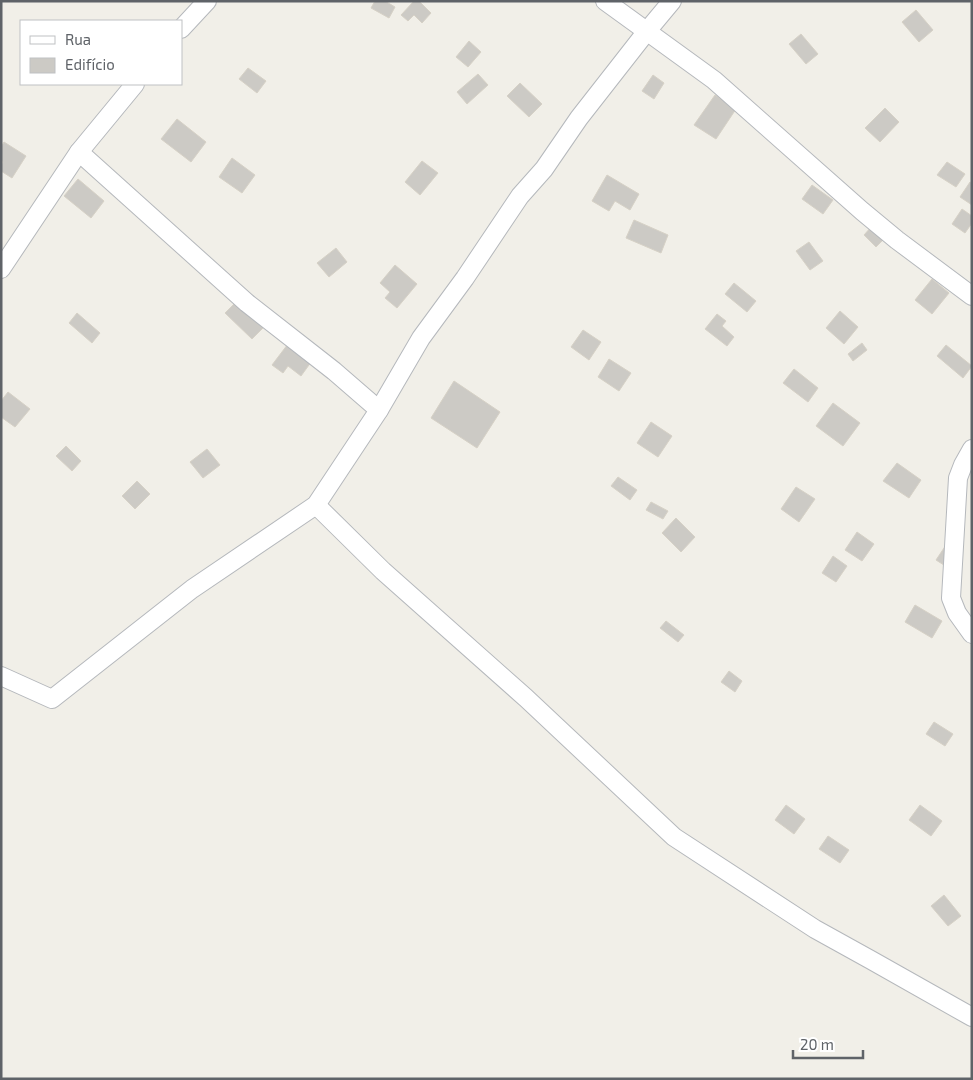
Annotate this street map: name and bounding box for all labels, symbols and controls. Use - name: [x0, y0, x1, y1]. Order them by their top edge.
- legend: [20, 20, 182, 85]
- text: Rua: [65, 30, 91, 48]
- text: Edifício: [65, 55, 115, 73]
- scale bar: [793, 1028, 863, 1060]
- text: 20 m: [800, 1035, 834, 1053]

